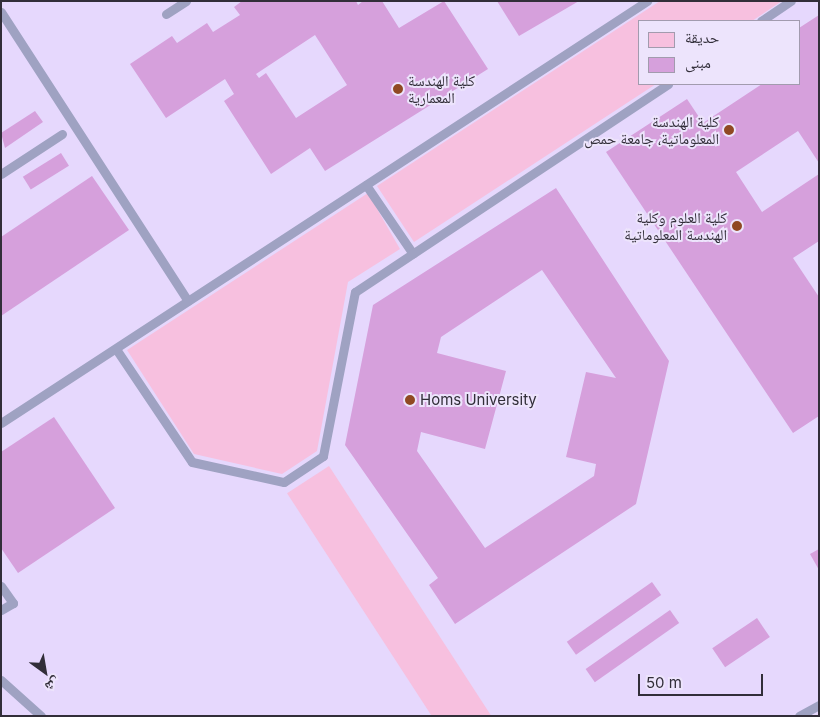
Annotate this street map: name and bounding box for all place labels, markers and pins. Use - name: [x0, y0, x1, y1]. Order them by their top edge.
- place label: كلية الهندسة المعمارية: [408, 71, 475, 106]
- marker: كلية الهندسة المعمارية: [392, 83, 404, 95]
- place label: كلية الهندسة المعلوماتية، جامعة حمص: [584, 112, 719, 147]
- marker: كلية الهندسة المعلوماتية، جامعة حمص: [723, 124, 735, 136]
- place label: كلية العلوم وكلية الهندسة المعلوماتية: [624, 208, 727, 243]
- marker: كلية العلوم وكلية الهندسة المعلوماتية: [731, 220, 743, 232]
- place label: Homs University: [420, 391, 537, 409]
- marker: Homs University: [404, 394, 416, 406]

